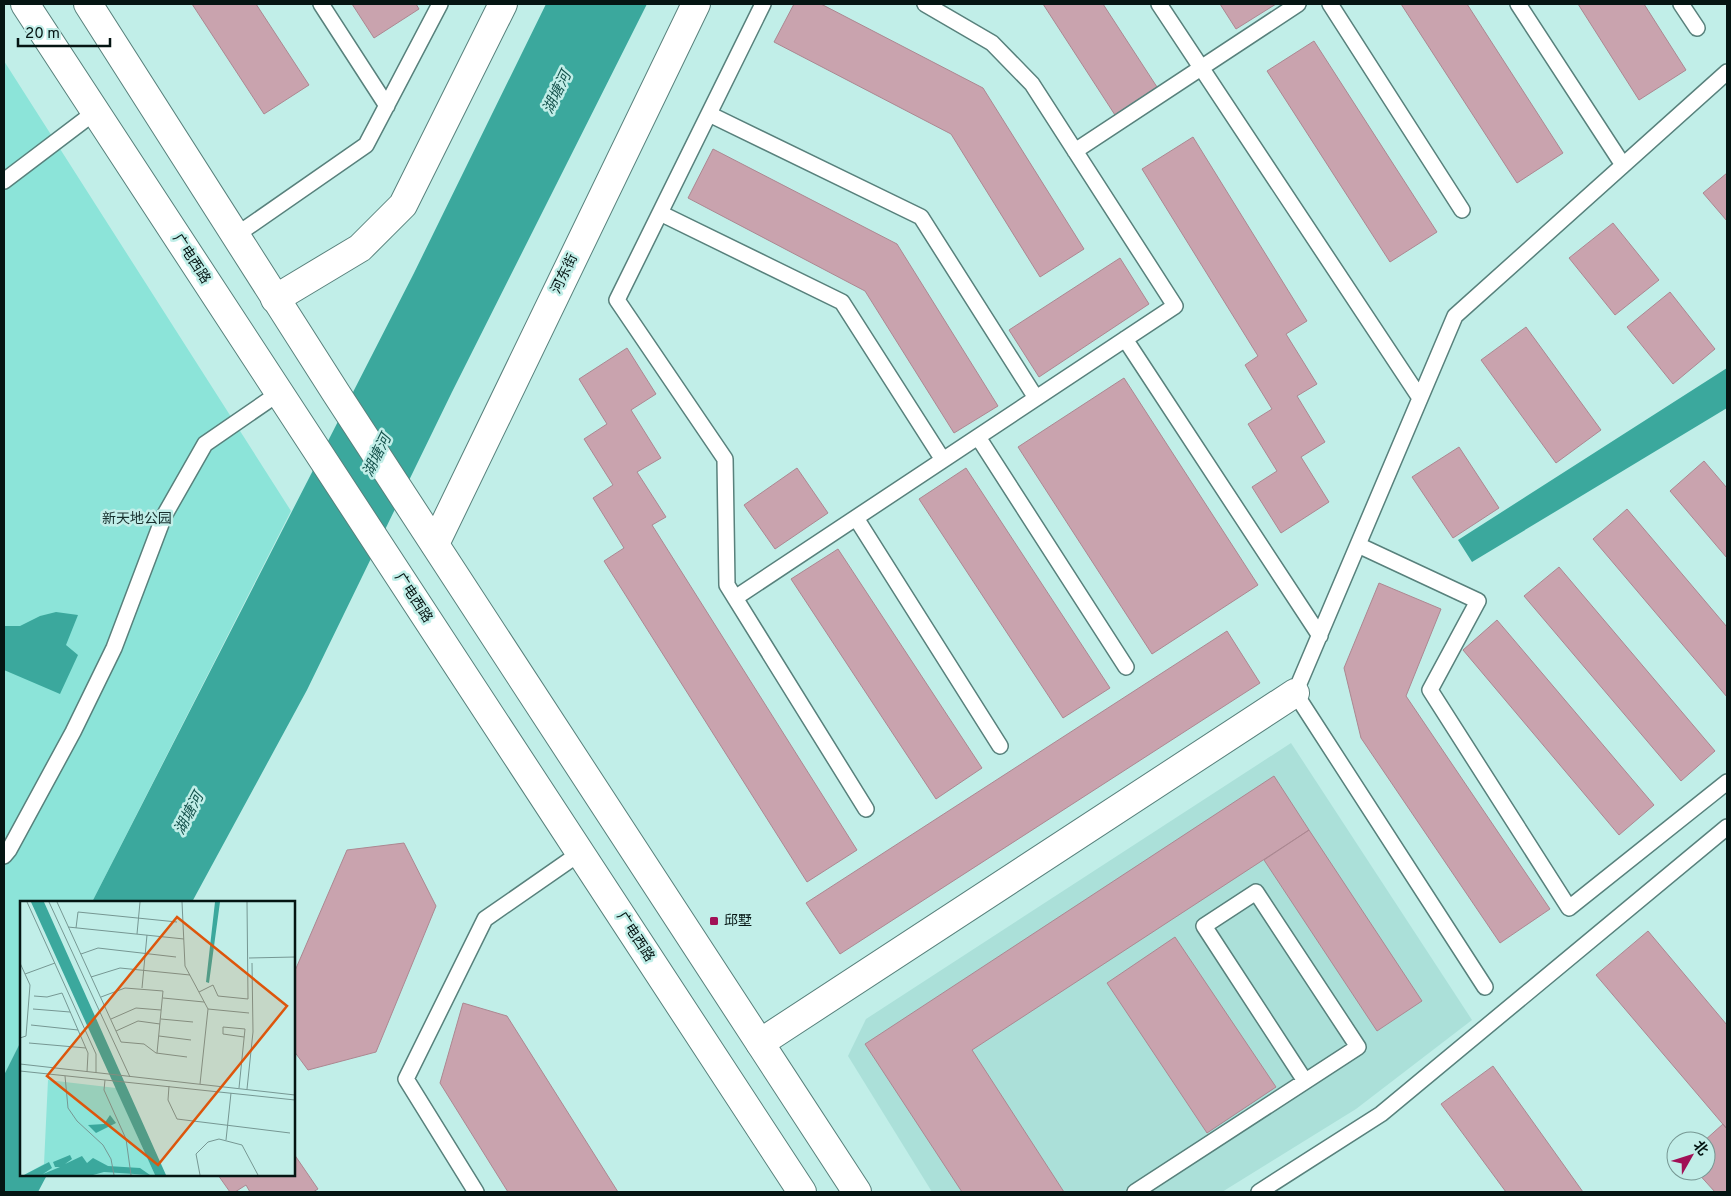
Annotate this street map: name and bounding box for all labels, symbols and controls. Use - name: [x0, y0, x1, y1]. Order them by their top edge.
- scale bar: [18, 15, 110, 47]
- text: 20 m: [25, 25, 60, 44]
- water label: 湖塘河: [540, 66, 578, 117]
- street label: 广电西路: [169, 231, 213, 287]
- street label: 河东街: [548, 251, 582, 297]
- water label: 湖塘河: [360, 429, 398, 480]
- park label: 新天地公园: [102, 511, 172, 528]
- street label: 广电西路: [391, 570, 435, 626]
- water label: 湖塘河: [171, 787, 210, 838]
- inset map: [20, 901, 295, 1176]
- street label: 广电西路: [613, 909, 657, 965]
- place label: 邱墅: [724, 913, 752, 930]
- marker: 邱墅: [708, 915, 720, 927]
- north arrow: [1666, 1131, 1716, 1181]
- text: 北: [1689, 1138, 1711, 1160]

